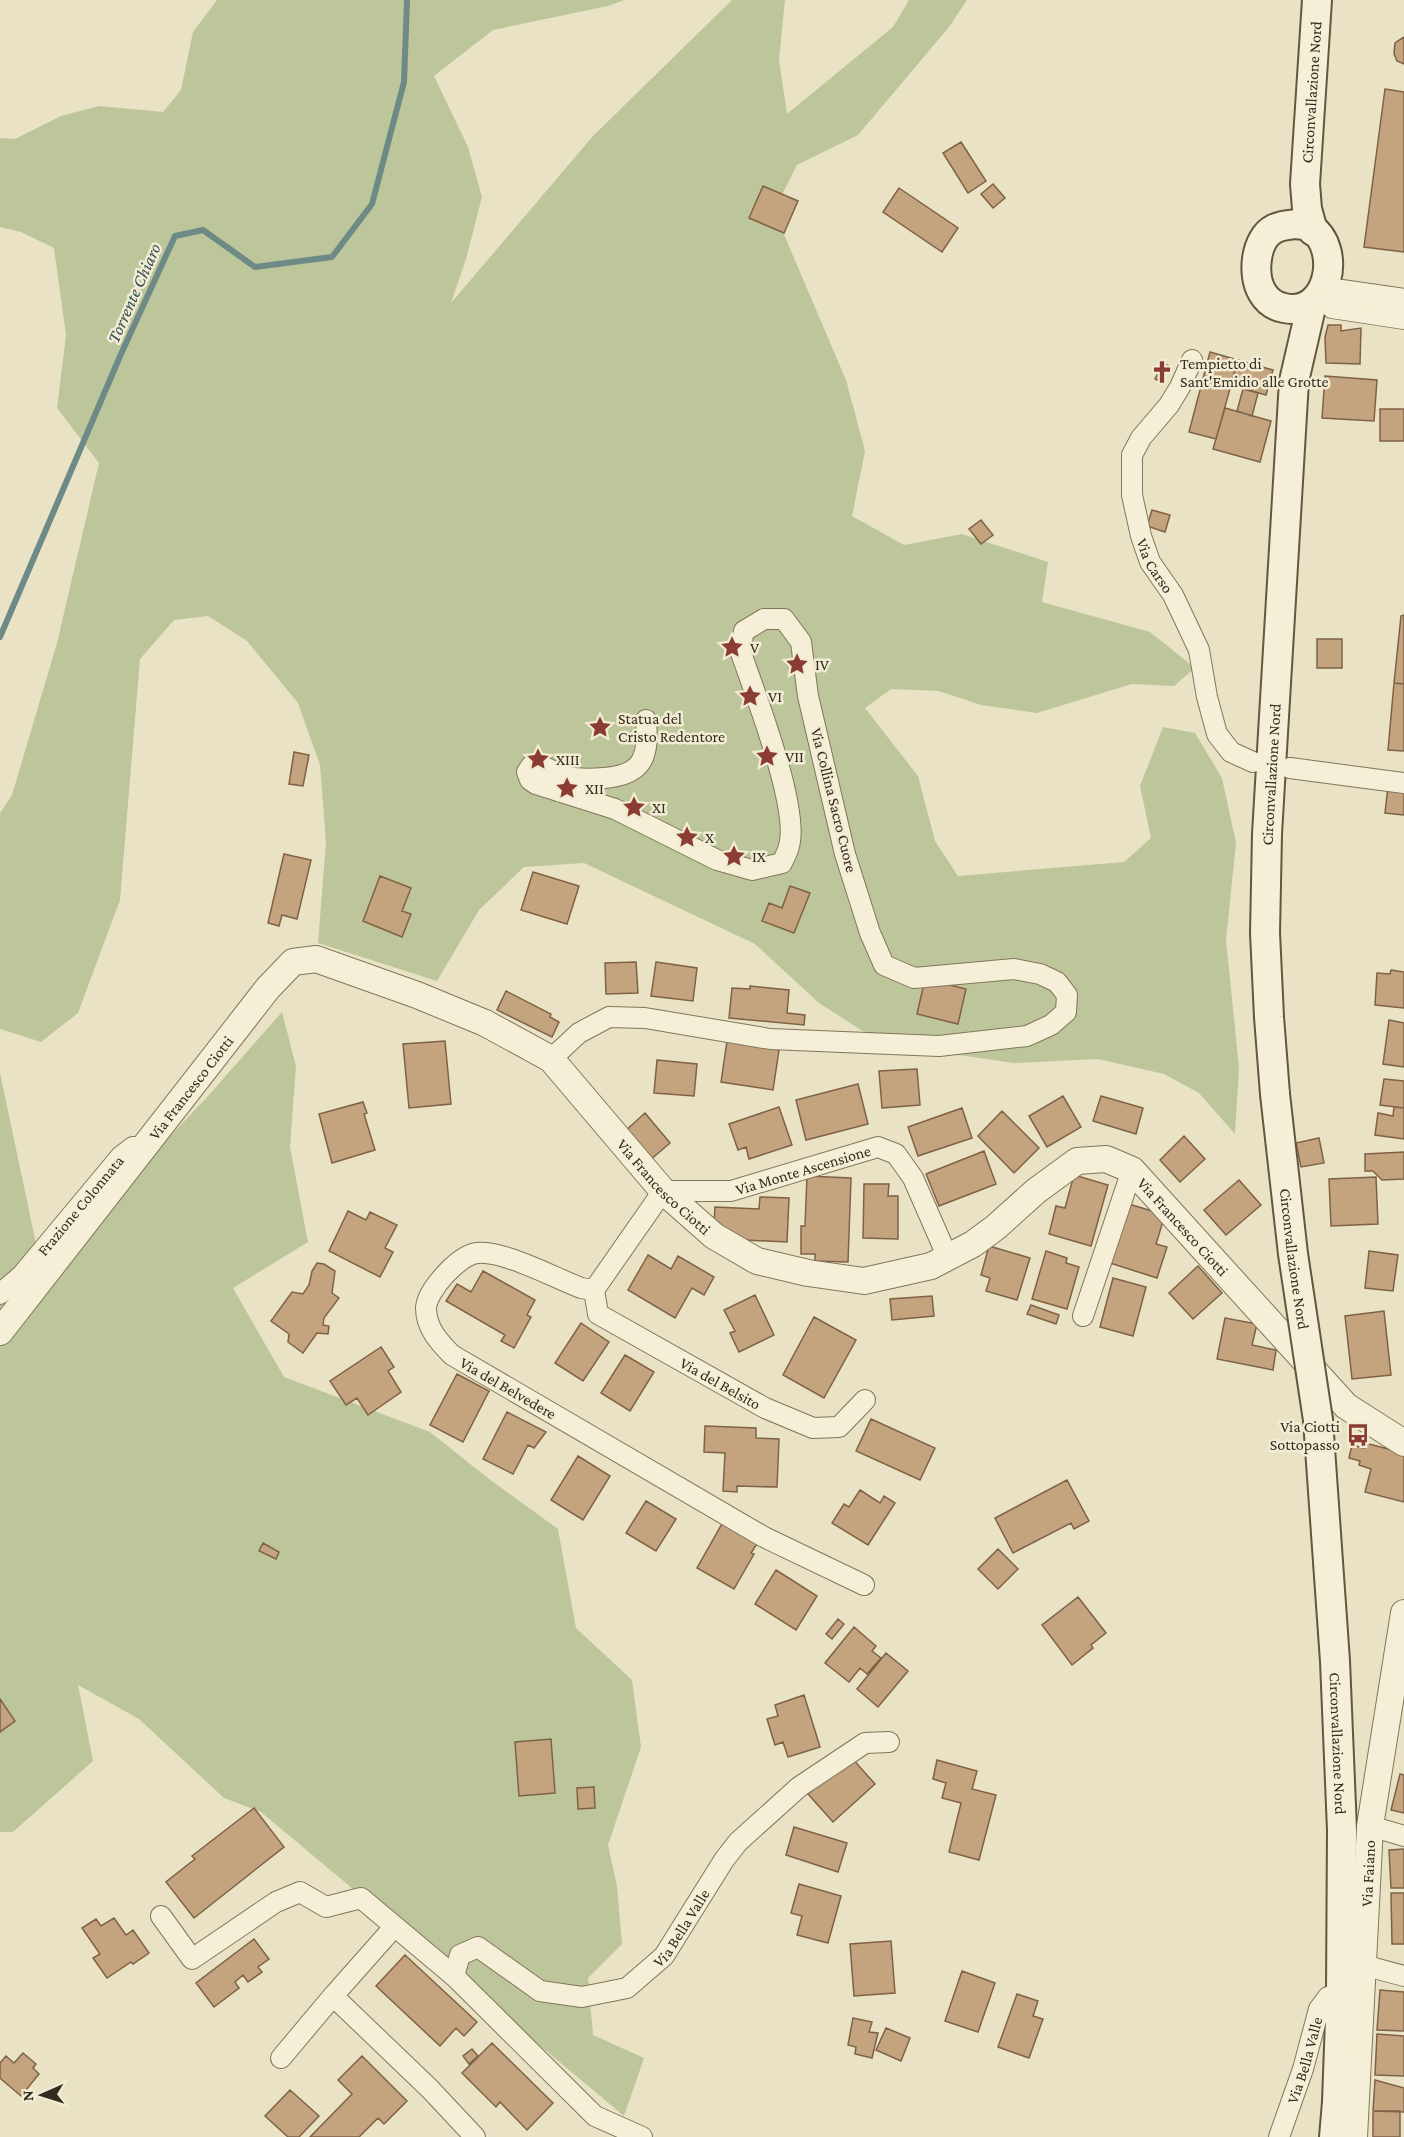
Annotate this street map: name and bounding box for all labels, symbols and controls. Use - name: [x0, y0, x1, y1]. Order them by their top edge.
- street label: Circonvallazione Nord: [1298, 20, 1324, 164]
- water label: Torrente Chiaro: [103, 240, 165, 346]
- place label: Tempietto di Sant'Emidio alle Grotte: [1180, 355, 1328, 390]
- church icon: Tempietto di Sant'Emidio alle Grotte: [1149, 359, 1175, 385]
- street label: Via Carso: [1134, 536, 1177, 596]
- place icon: V: [719, 634, 745, 660]
- place label: V: [750, 639, 760, 656]
- place icon: IV: [784, 651, 810, 677]
- place label: IV: [815, 656, 830, 673]
- place icon: VI: [737, 683, 763, 709]
- place label: VI: [768, 688, 782, 705]
- street label: Circonvallazione Nord: [1258, 702, 1283, 846]
- place label: Statua del Cristo Redentore: [618, 710, 725, 745]
- place icon: Statua del Cristo Redentore: [587, 714, 613, 740]
- street label: Via Collina Sacro Cuore: [808, 726, 860, 874]
- place icon: VII: [754, 743, 780, 769]
- place icon: XIII: [525, 746, 551, 772]
- place label: VII: [785, 748, 804, 765]
- place label: XIII: [556, 751, 580, 768]
- place icon: XII: [554, 775, 580, 801]
- place label: XII: [585, 780, 604, 797]
- place icon: XI: [621, 794, 647, 820]
- place label: XI: [652, 799, 666, 816]
- place icon: X: [674, 824, 700, 850]
- place label: X: [705, 829, 715, 846]
- place icon: IX: [721, 843, 747, 869]
- place label: IX: [752, 848, 767, 865]
- street label: Via Francesco Ciotti: [145, 1032, 236, 1143]
- street label: Via Francesco Ciotti: [614, 1136, 714, 1238]
- street label: Via Monte Ascensione: [733, 1141, 872, 1198]
- street label: Frazione Colonnata: [34, 1151, 127, 1258]
- street label: Via Francesco Ciotti: [1135, 1174, 1232, 1279]
- street label: Circonvallazione Nord: [1277, 1187, 1313, 1331]
- street label: Via del Belvedere: [457, 1354, 559, 1422]
- street label: Via del Belsito: [677, 1354, 764, 1412]
- place label: Via Ciotti Sottopasso: [1270, 1418, 1340, 1454]
- bus stop icon: Via Ciotti Sottopasso: [1345, 1422, 1371, 1448]
- street label: Circonvallazione Nord: [1327, 1672, 1350, 1815]
- street label: Via Faiano: [1357, 1840, 1378, 1907]
- street label: Via Bella Valle: [650, 1886, 712, 1970]
- street label: Via Bella Valle: [1283, 2015, 1325, 2106]
- north arrow: [12, 2065, 72, 2125]
- text: N: [19, 2090, 36, 2102]

